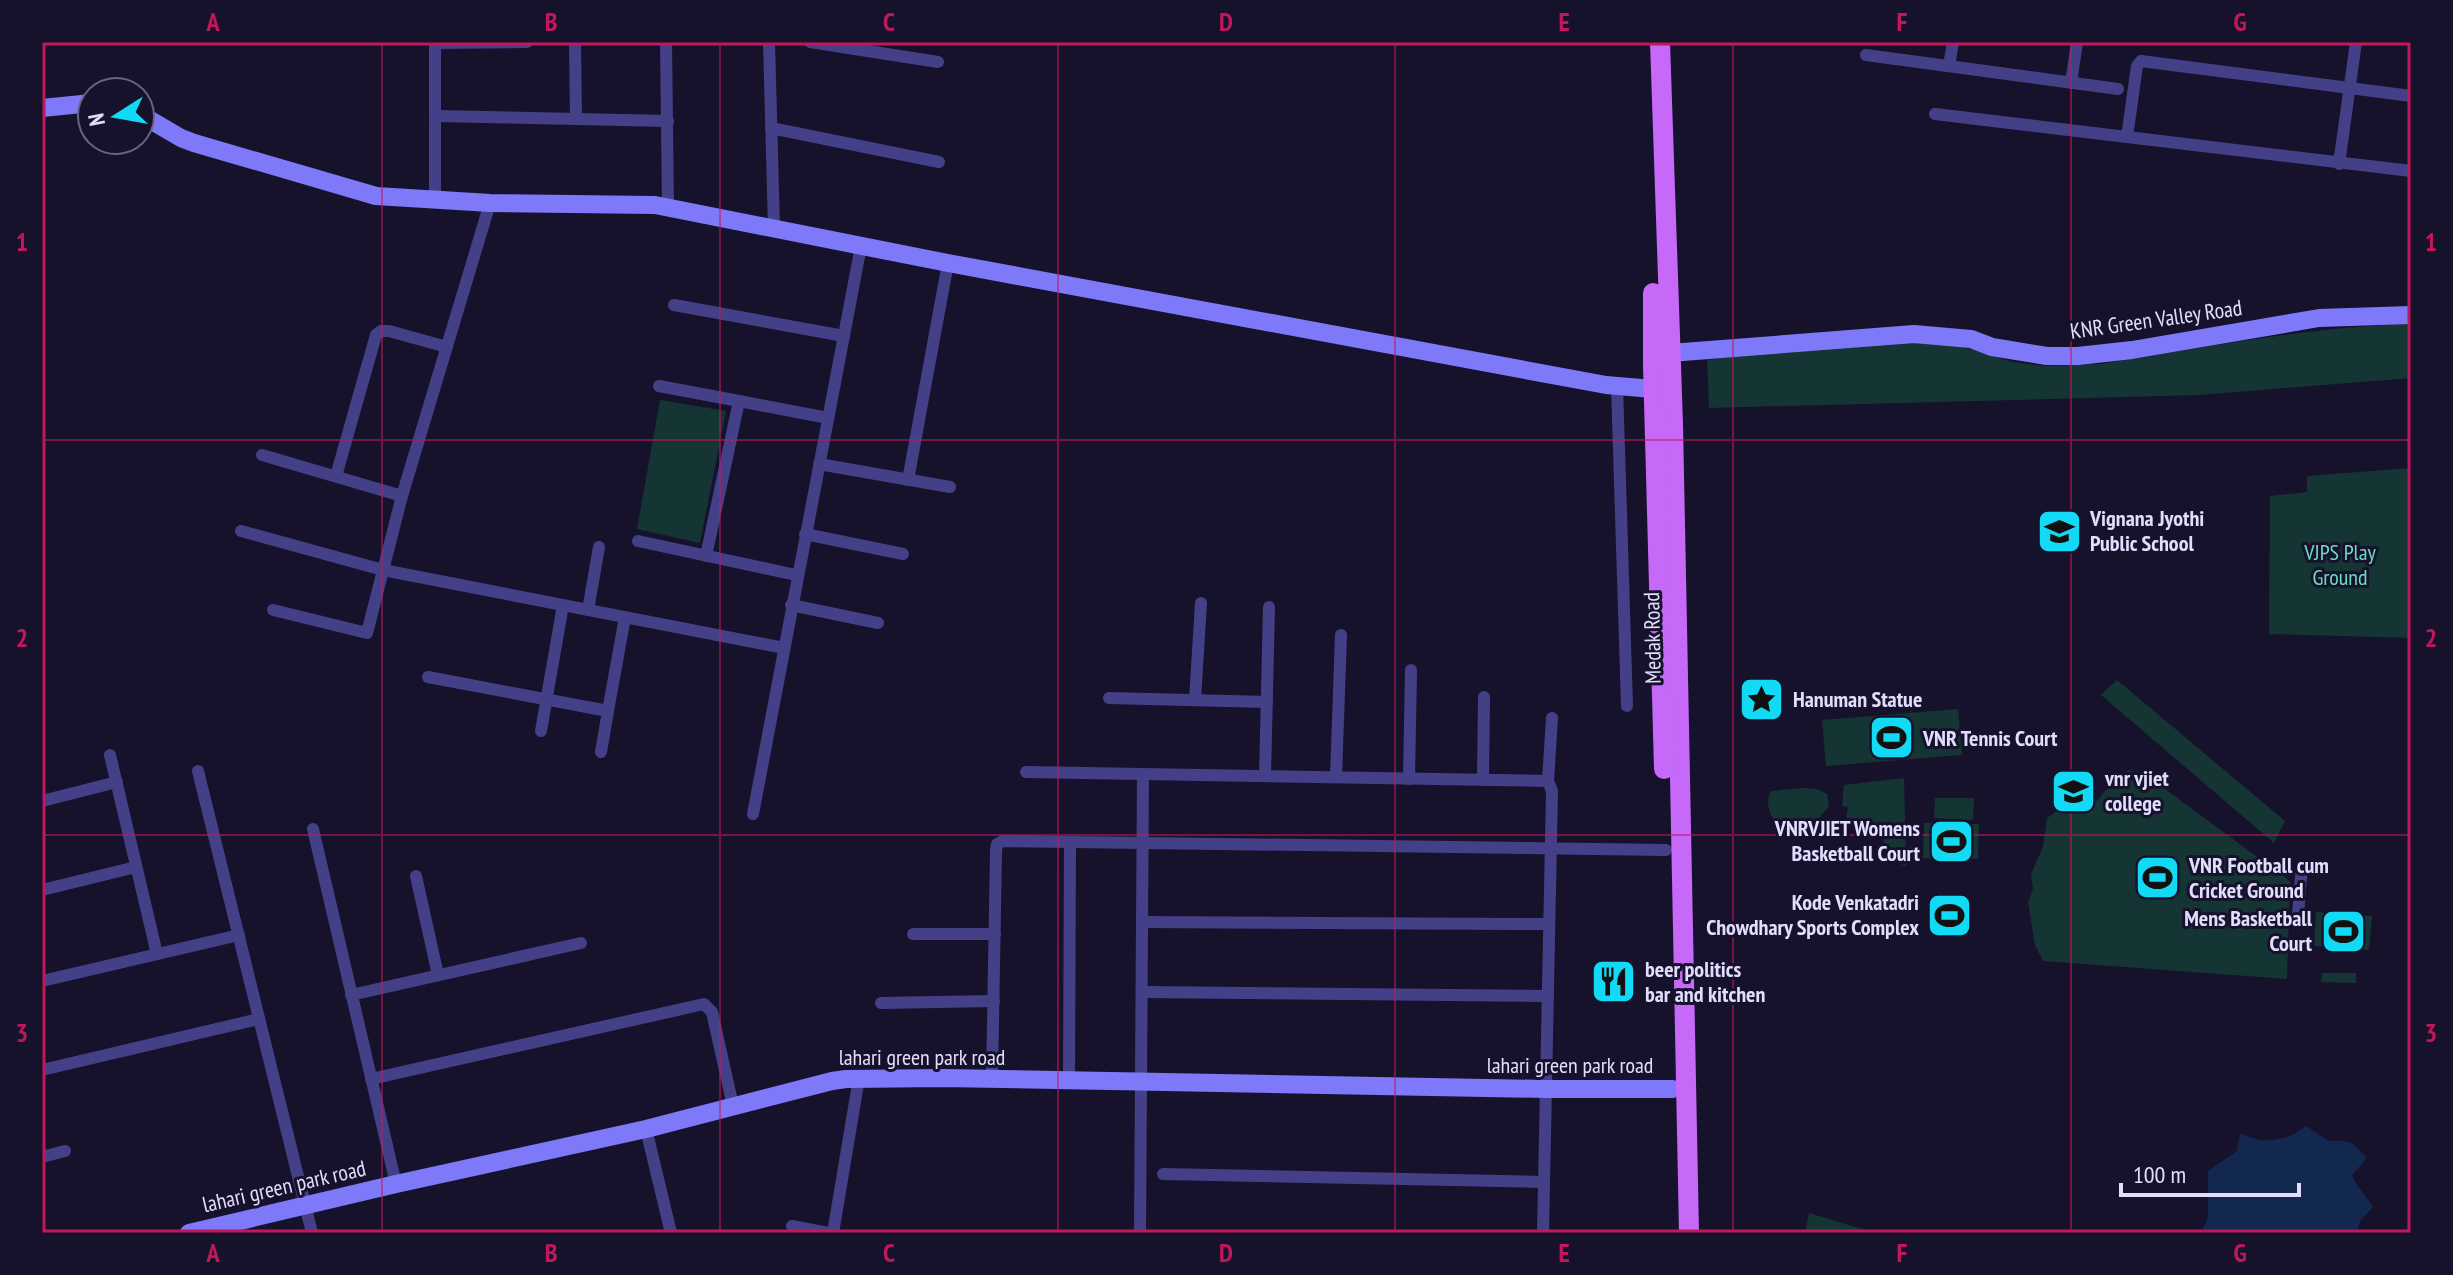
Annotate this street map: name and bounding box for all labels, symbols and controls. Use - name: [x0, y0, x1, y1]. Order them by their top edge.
- text: A: [205, 5, 220, 38]
- text: B: [545, 5, 558, 38]
- text: C: [883, 5, 895, 38]
- text: D: [1219, 5, 1233, 38]
- text: E: [1558, 5, 1570, 38]
- text: F: [1897, 5, 1908, 38]
- text: G: [2233, 5, 2247, 38]
- north arrow: [76, 76, 156, 156]
- text: N: [81, 111, 111, 128]
- text: 1: [16, 225, 28, 258]
- text: 1: [2425, 225, 2437, 258]
- street label: KNR Green Valley Road: [2068, 293, 2244, 345]
- place label: Vignana Jyothi Public School: [2089, 504, 2204, 557]
- school or university icon: Vignana Jyothi Public School: [2035, 507, 2083, 555]
- park label: VJPS Play Ground: [2303, 538, 2377, 591]
- street label: Medak Road: [1637, 592, 1667, 684]
- text: 2: [16, 621, 28, 654]
- text: 2: [2425, 621, 2437, 654]
- place icon: Hanuman Statue: [1738, 675, 1786, 723]
- place label: Hanuman Statue: [1793, 685, 1922, 713]
- sports icon: VNR Tennis Court: [1868, 714, 1916, 762]
- place label: VNR Tennis Court: [1922, 724, 2058, 752]
- place label: vnr vjiet college: [2104, 764, 2169, 817]
- school or university icon: vnr vjiet college: [2050, 767, 2098, 815]
- place label: VNRVJIET Womens Basketball Court: [1774, 814, 1921, 867]
- sports icon: VNRVJIET Womens Basketball Court: [1927, 817, 1975, 865]
- place label: VNR Football cum Cricket Ground: [2188, 851, 2329, 904]
- sports icon: VNR Football cum Cricket Ground: [2134, 854, 2182, 902]
- place label: Kode Venkatadri Chowdhary Sports Complex: [1706, 888, 1919, 941]
- sports icon: Kode Venkatadri Chowdhary Sports Complex: [1926, 891, 1974, 939]
- place label: Mens Basketball Court: [2184, 904, 2313, 957]
- sports icon: Mens Basketball Court: [2319, 907, 2367, 955]
- place label: beer politics bar and kitchen: [1645, 955, 1765, 1008]
- restaurant icon: beer politics bar and kitchen: [1590, 958, 1638, 1006]
- text: 3: [16, 1016, 28, 1049]
- text: 3: [2425, 1016, 2437, 1049]
- street label: lahari green park road: [839, 1043, 1005, 1071]
- street label: lahari green park road: [1487, 1051, 1653, 1079]
- scale bar: [2121, 1147, 2299, 1197]
- street label: lahari green park road: [200, 1154, 368, 1218]
- text: 100 m: [2133, 1159, 2186, 1190]
- text: A: [205, 1236, 220, 1269]
- text: B: [545, 1236, 558, 1269]
- text: C: [883, 1236, 895, 1269]
- text: D: [1219, 1236, 1233, 1269]
- text: E: [1558, 1236, 1570, 1269]
- text: F: [1897, 1236, 1908, 1269]
- text: G: [2233, 1236, 2247, 1269]

